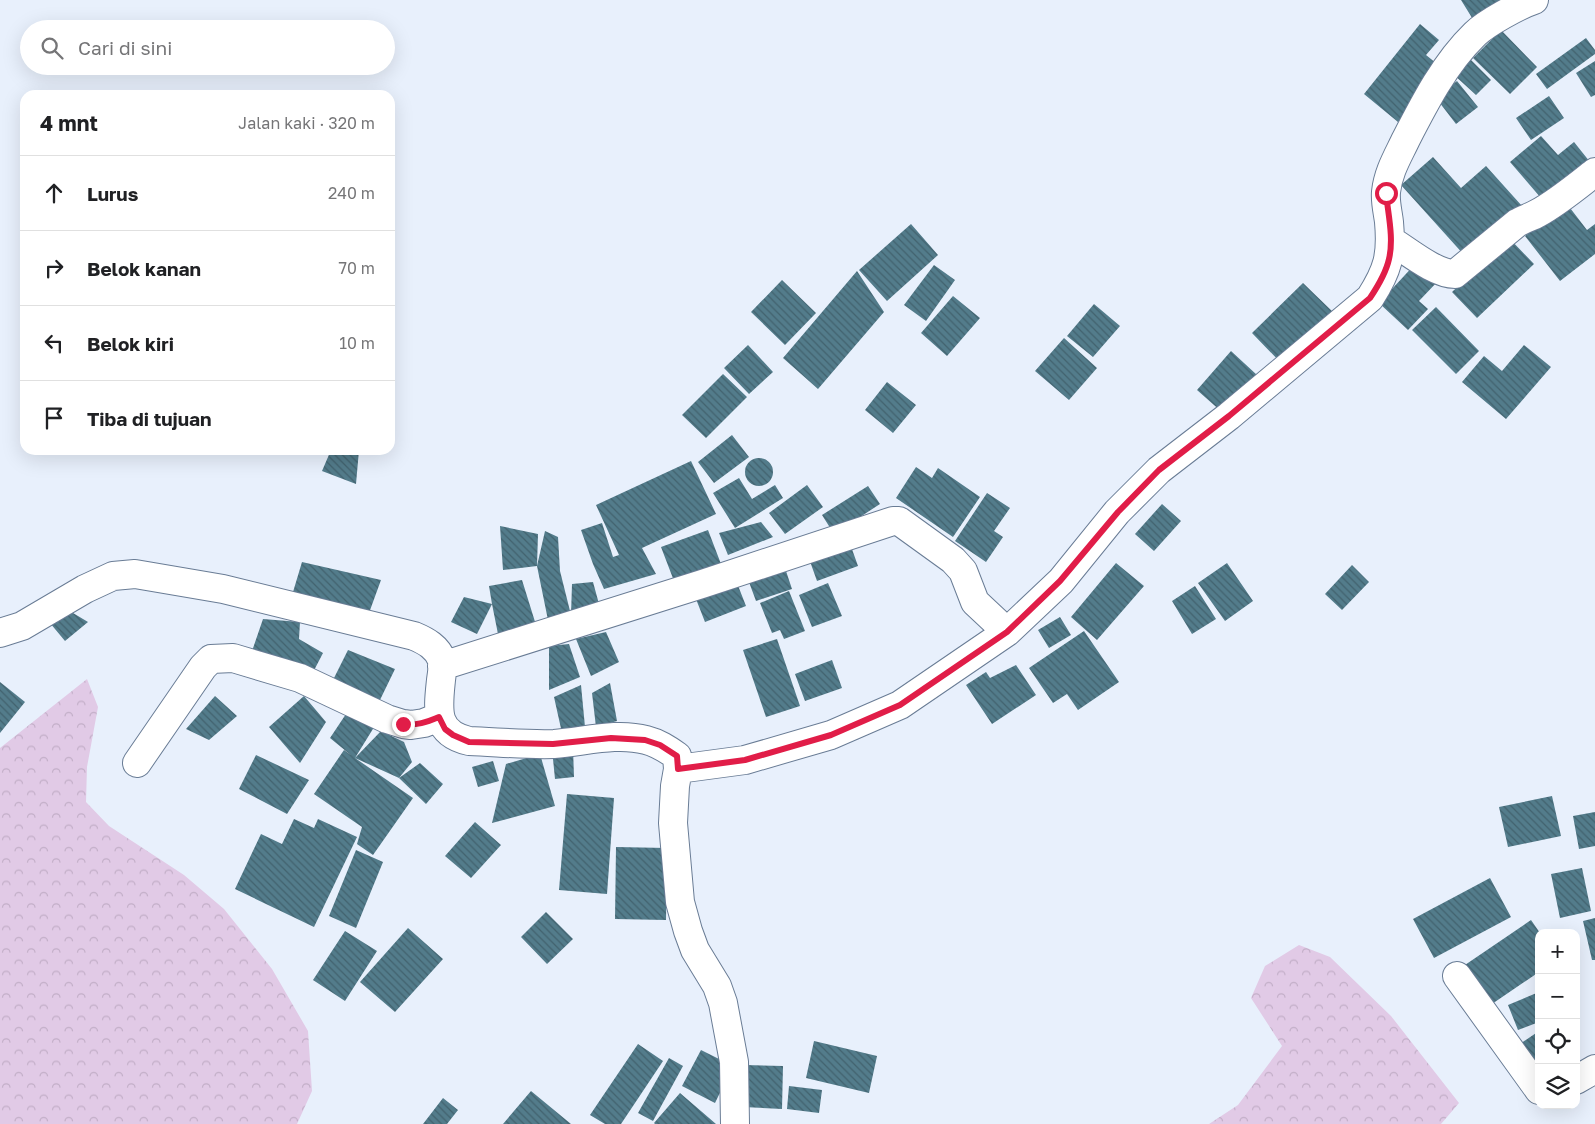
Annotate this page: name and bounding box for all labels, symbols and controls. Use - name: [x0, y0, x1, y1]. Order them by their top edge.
- search box: [20, 20, 395, 75]
- icon: search: [38, 34, 66, 62]
- text: Cari di sini: [78, 36, 172, 59]
- text: 4 mnt: [40, 110, 98, 136]
- text: Jalan kaki · 320 m: [238, 113, 375, 133]
- icon: ahead: [40, 179, 68, 207]
- text: Lurus: [87, 182, 138, 205]
- route start: [1375, 182, 1398, 205]
- text: 240 m: [328, 183, 375, 203]
- icon: right: [40, 254, 68, 282]
- text: Belok kanan: [87, 257, 201, 280]
- text: 70 m: [338, 258, 375, 278]
- icon: left: [40, 329, 68, 357]
- text: Belok kiri: [87, 332, 174, 355]
- text: 10 m: [339, 333, 375, 353]
- icon: arrive: [40, 404, 68, 432]
- text: Tiba di tujuan: [87, 407, 212, 430]
- route end: [392, 713, 415, 736]
- map controls: [1535, 929, 1580, 1109]
- button: +: [1535, 929, 1580, 974]
- button: −: [1535, 974, 1580, 1019]
- button: locate: [1535, 1019, 1580, 1064]
- button: layers: [1535, 1064, 1580, 1109]

